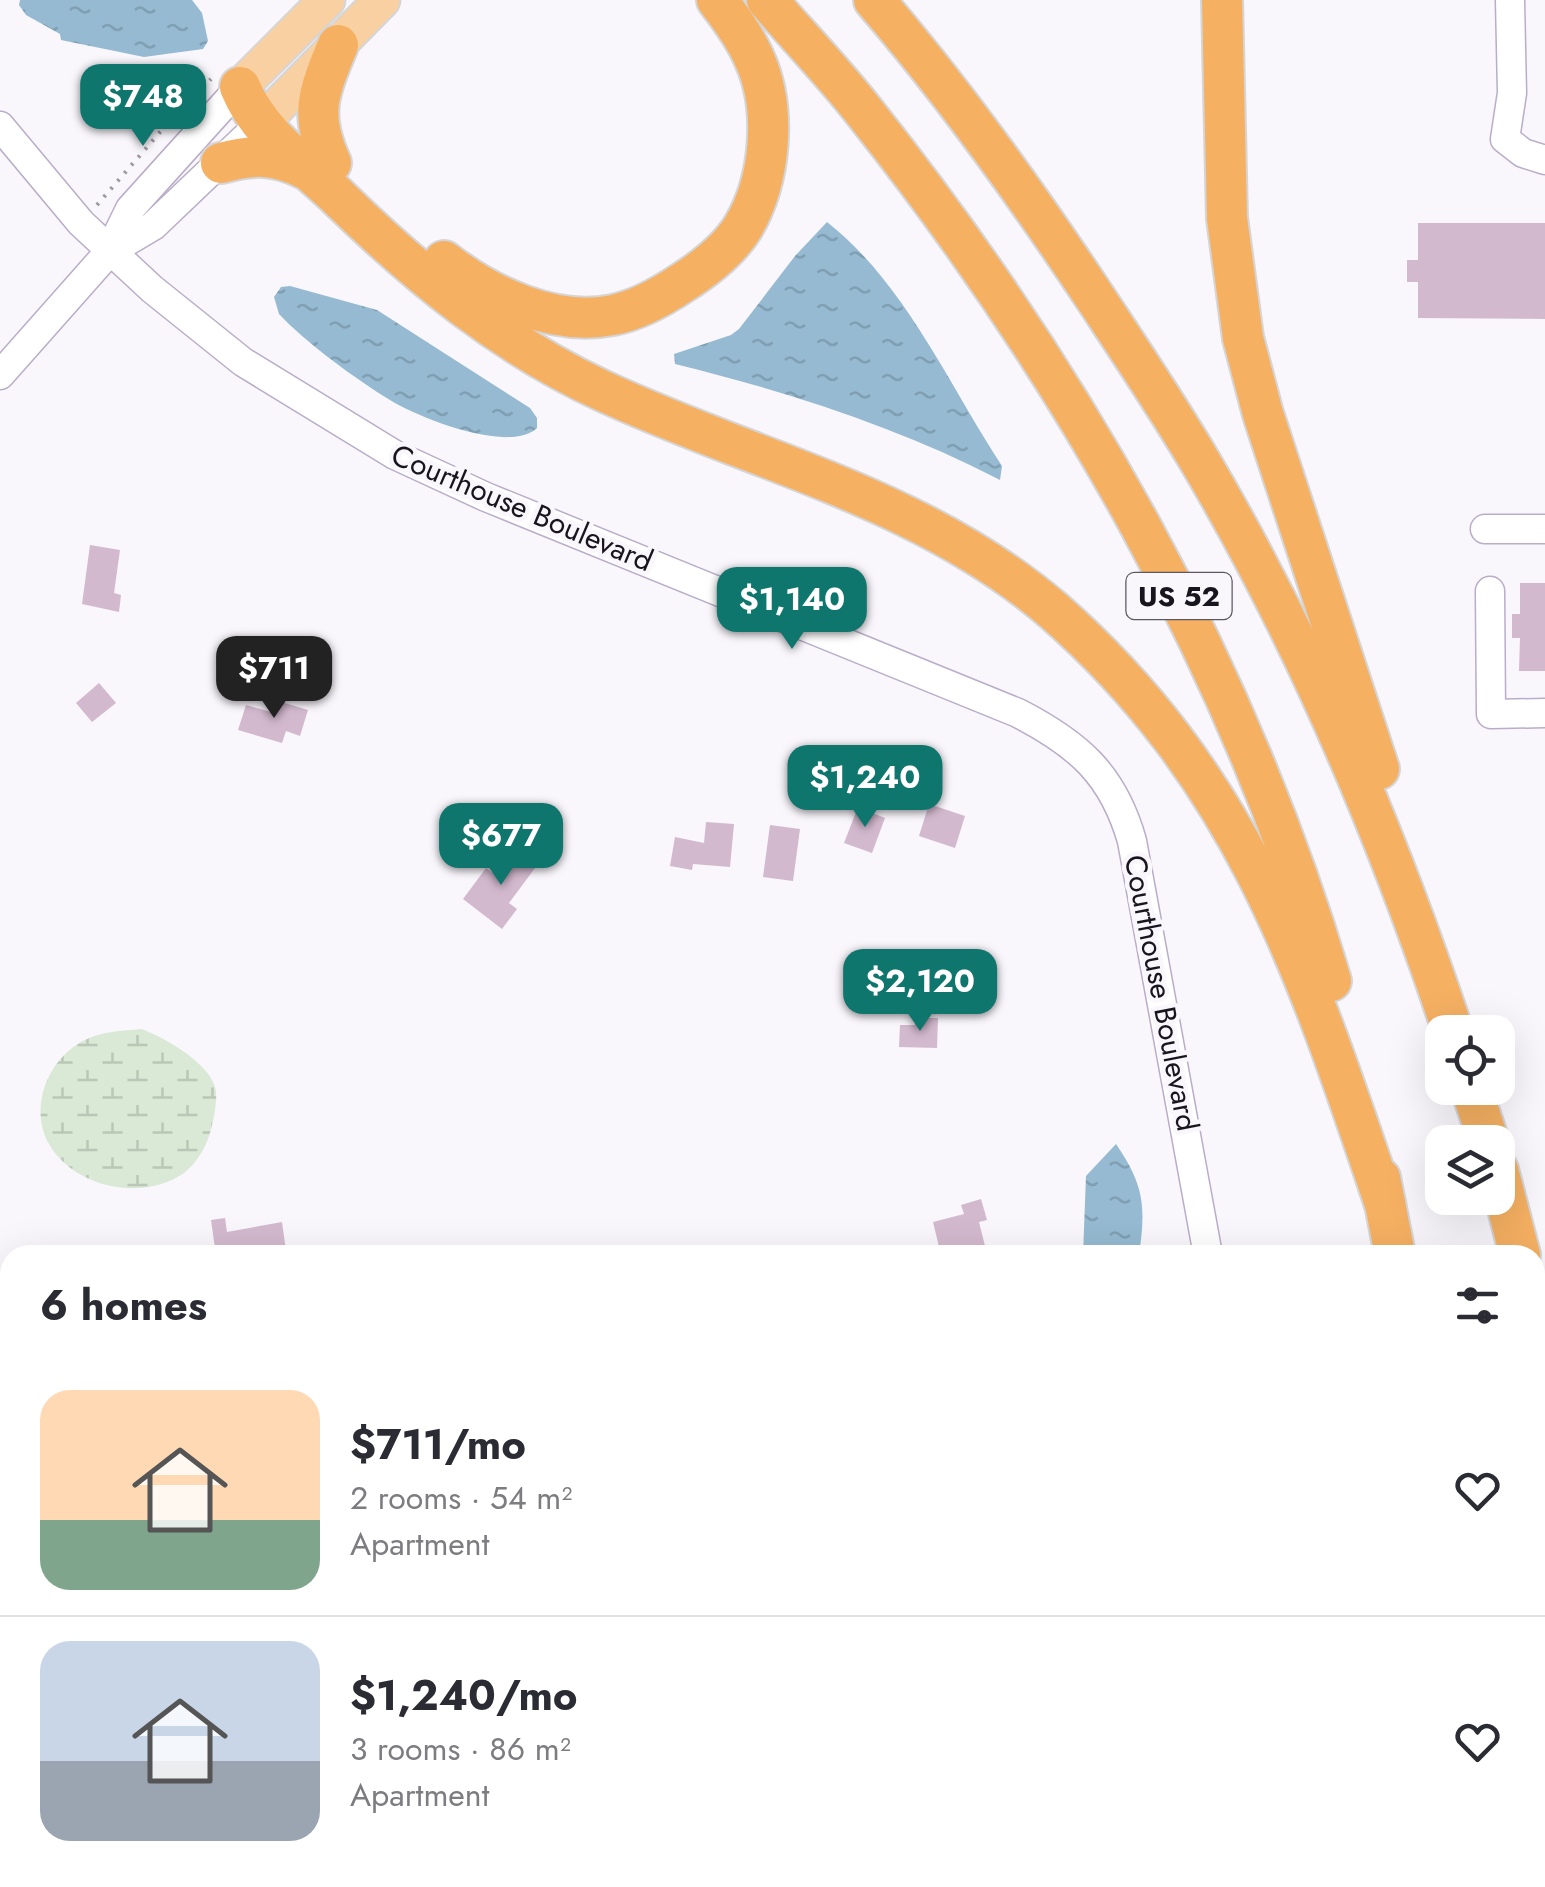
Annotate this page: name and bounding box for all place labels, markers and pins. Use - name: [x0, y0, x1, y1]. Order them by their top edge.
- pin: $748: [84, 64, 202, 149]
- pin: $1,140: [711, 567, 873, 652]
- pin: $711: [215, 636, 333, 721]
- pin: $1,240: [784, 745, 946, 830]
- pin: $677: [442, 803, 560, 888]
- pin: $2,120: [839, 949, 1001, 1034]

